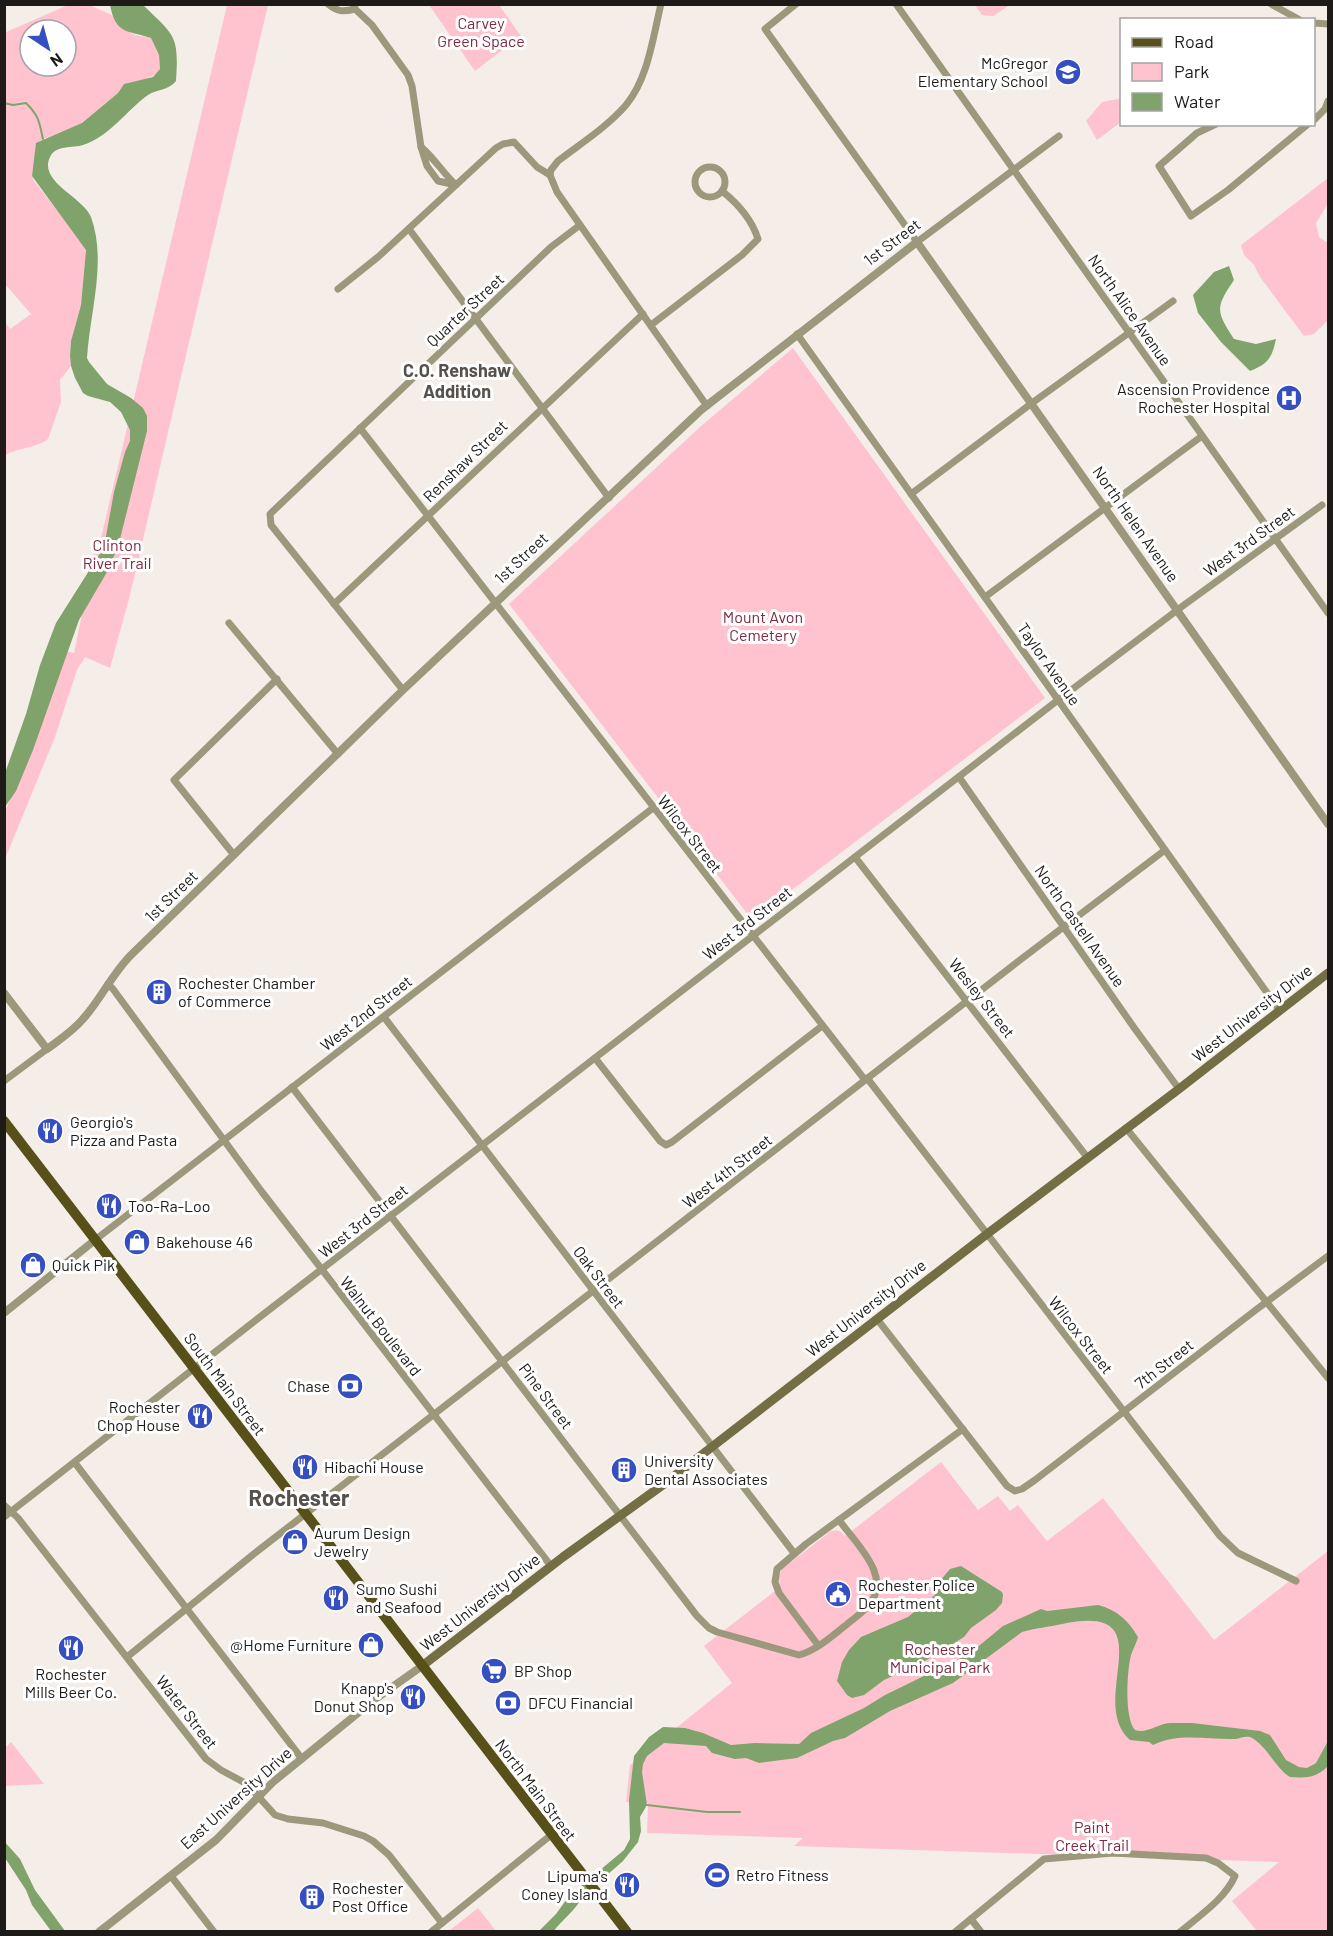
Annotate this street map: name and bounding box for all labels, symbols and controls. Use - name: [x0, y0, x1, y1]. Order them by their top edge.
- park label: Carvey Green Space: [437, 13, 525, 50]
- north arrow: [18, 18, 78, 78]
- legend: [1120, 18, 1315, 126]
- text: Road: [1174, 30, 1214, 52]
- text: N: [47, 50, 67, 71]
- place label: McGregor Elementary School: [918, 53, 1048, 90]
- school or university icon: McGregor Elementary School: [1053, 57, 1083, 87]
- text: Park: [1174, 60, 1209, 82]
- text: Water: [1174, 90, 1221, 112]
- street label: 1st Street: [860, 214, 924, 269]
- street label: North Alice Avenue: [1085, 250, 1176, 369]
- street label: Quarter Street: [422, 269, 507, 350]
- district label: C.O. Renshaw Addition: [403, 359, 511, 402]
- place label: Ascension Providence Rochester Hospital: [1117, 379, 1270, 416]
- hospital icon: Ascension Providence Rochester Hospital: [1274, 383, 1304, 413]
- street label: Renshaw Street: [419, 416, 511, 506]
- street label: North Helen Avenue: [1089, 462, 1184, 585]
- street label: West 3rd Street: [1199, 501, 1298, 580]
- street label: 1st Street: [490, 528, 551, 587]
- park label: Clinton River Trail: [83, 535, 151, 572]
- park label: Mount Avon Cemetery: [723, 607, 803, 644]
- street label: Taylor Avenue: [1014, 619, 1085, 709]
- street label: Wilcox Street: [654, 791, 727, 876]
- street label: North Castell Avenue: [1031, 861, 1130, 990]
- street label: 1st Street: [140, 866, 201, 925]
- street label: West 3rd Street: [698, 882, 795, 963]
- street label: Wesley Street: [945, 954, 1019, 1041]
- street label: West University Drive: [1188, 960, 1315, 1065]
- street label: West 2nd Street: [316, 971, 415, 1054]
- place label: Rochester Chamber of Commerce: [178, 973, 315, 1010]
- building icon: Rochester Chamber of Commerce: [144, 977, 174, 1007]
- place label: Georgio's Pizza and Pasta: [70, 1112, 177, 1149]
- restaurant icon: Georgio's Pizza and Pasta: [35, 1116, 65, 1146]
- street label: West 4th Street: [678, 1130, 775, 1211]
- street label: West 3rd Street: [314, 1180, 411, 1261]
- restaurant icon: Too-Ra-Loo: [94, 1191, 124, 1221]
- place label: Too-Ra-Loo: [128, 1196, 211, 1215]
- shop icon: Bakehouse 46: [122, 1227, 152, 1257]
- place label: Bakehouse 46: [156, 1232, 253, 1251]
- street label: Oak Street: [570, 1242, 629, 1312]
- shop icon: Quick Pik: [18, 1250, 48, 1280]
- place label: Quick Pik: [52, 1255, 115, 1274]
- street label: West University Drive: [802, 1255, 929, 1360]
- street label: Walnut Boulevard: [337, 1272, 426, 1379]
- street label: Wilcox Street: [1045, 1292, 1118, 1377]
- street label: South Main Street: [181, 1329, 270, 1439]
- street label: 7th Street: [1131, 1335, 1197, 1392]
- street label: Pine Street: [515, 1359, 577, 1432]
- bank icon: Chase: [335, 1371, 365, 1401]
- place label: Chase: [287, 1376, 330, 1395]
- place label: Rochester Chop House: [97, 1397, 180, 1434]
- restaurant icon: Rochester Chop House: [185, 1401, 215, 1431]
- place label: University Dental Associates: [644, 1451, 768, 1488]
- restaurant icon: Hibachi House: [290, 1452, 320, 1482]
- building icon: University Dental Associates: [609, 1455, 639, 1485]
- place label: Hibachi House: [324, 1457, 424, 1476]
- district label: Rochester: [249, 1484, 350, 1510]
- place label: Aurum Design Jewelry: [314, 1523, 410, 1560]
- shop icon: Aurum Design Jewelry: [280, 1527, 310, 1557]
- street label: West University Drive: [416, 1549, 543, 1654]
- place label: Rochester Police Department: [858, 1575, 975, 1612]
- place label: Sumo Sushi and Seafood: [356, 1579, 442, 1616]
- public building icon: Rochester Police Department: [823, 1579, 853, 1609]
- restaurant icon: Sumo Sushi and Seafood: [321, 1583, 351, 1613]
- shop icon: @Home Furniture: [356, 1630, 386, 1660]
- restaurant icon: Rochester Mills Beer Co.: [56, 1633, 86, 1663]
- place label: @Home Furniture: [230, 1635, 352, 1654]
- park label: Rochester Municipal Park: [890, 1639, 990, 1676]
- supermarket icon: BP Shop: [479, 1656, 509, 1686]
- place label: BP Shop: [514, 1661, 572, 1680]
- place label: Rochester Mills Beer Co.: [25, 1664, 117, 1701]
- street label: Water Street: [153, 1671, 222, 1752]
- place label: Knapp's Donut Shop: [314, 1678, 394, 1715]
- restaurant icon: Knapp's Donut Shop: [398, 1682, 428, 1712]
- bank icon: DFCU Financial: [493, 1688, 523, 1718]
- place label: DFCU Financial: [528, 1693, 633, 1712]
- street label: North Main Street: [492, 1735, 581, 1844]
- street label: East University Drive: [176, 1743, 295, 1853]
- park label: Paint Creek Trail: [1055, 1817, 1129, 1854]
- sports icon: Retro Fitness: [702, 1860, 732, 1890]
- place label: Retro Fitness: [736, 1865, 829, 1884]
- place label: Lipuma's Coney Island: [521, 1866, 608, 1903]
- restaurant icon: Lipuma's Coney Island: [612, 1870, 642, 1900]
- place label: Rochester Post Office: [332, 1878, 408, 1915]
- building icon: Rochester Post Office: [297, 1882, 327, 1912]

